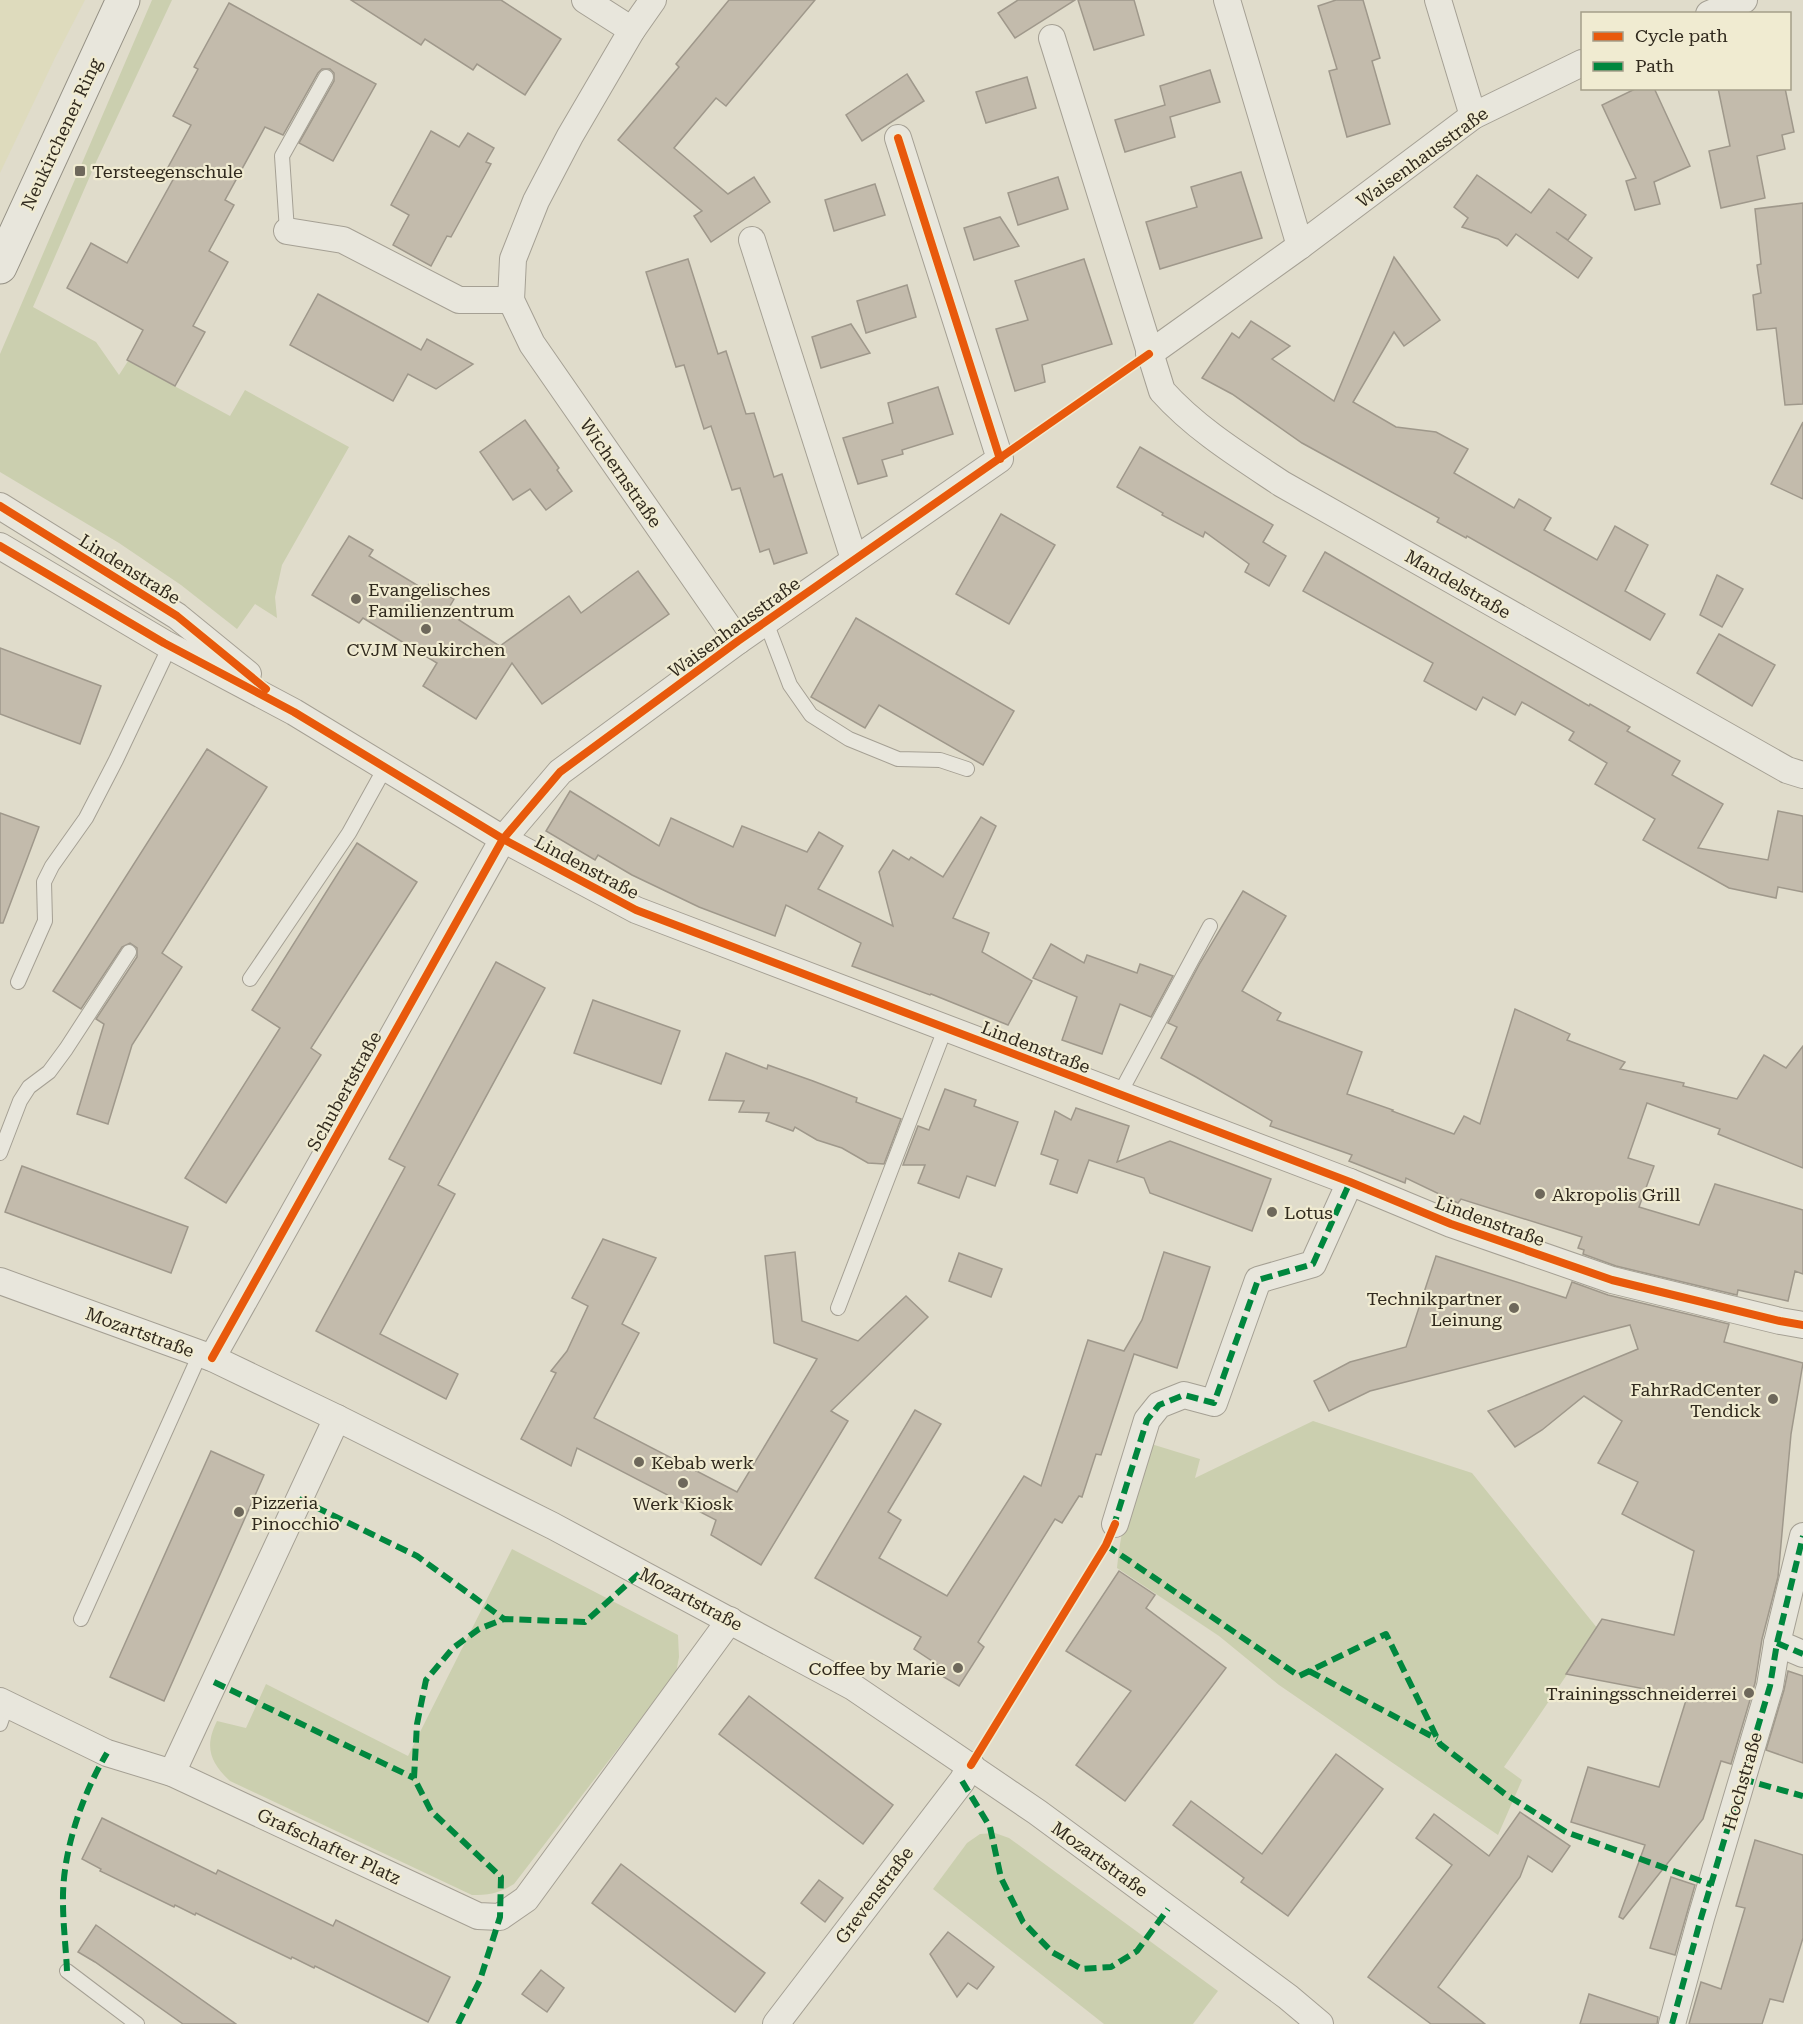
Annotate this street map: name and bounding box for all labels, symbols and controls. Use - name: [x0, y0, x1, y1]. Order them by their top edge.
- legend: [1581, 12, 1791, 90]
- text: Cycle path: [1635, 25, 1728, 46]
- street label: Neukirchener Ring: [17, 54, 106, 213]
- text: Path: [1635, 55, 1674, 76]
- street label: Waisenhausstraße: [1352, 102, 1492, 212]
- place label: Tersteegenschule: [92, 161, 243, 182]
- marker: Tersteegenschule: [73, 164, 87, 178]
- street label: Wichernstraße: [576, 415, 666, 532]
- street label: Lindenstraße: [76, 530, 184, 608]
- street label: Mandelstraße: [1401, 545, 1515, 623]
- street label: Waisenhausstraße: [664, 572, 804, 682]
- place label: Evangelisches Familienzentrum: [368, 579, 514, 621]
- marker: Evangelisches Familienzentrum: [349, 592, 363, 606]
- marker: CVJM Neukirchen: [419, 622, 433, 636]
- place label: CVJM Neukirchen: [347, 639, 506, 660]
- street label: Lindenstraße: [531, 831, 643, 903]
- street label: Lindenstraße: [979, 1017, 1093, 1077]
- street label: Schubertstraße: [302, 1027, 386, 1154]
- place label: Akropolis Grill: [1552, 1184, 1681, 1205]
- marker: Akropolis Grill: [1533, 1187, 1547, 1201]
- street label: Lindenstraße: [1432, 1191, 1548, 1251]
- place label: Lotus: [1284, 1202, 1333, 1223]
- marker: Lotus: [1265, 1205, 1279, 1219]
- place label: Technikpartner Leinung: [1366, 1288, 1503, 1330]
- marker: Technikpartner Leinung: [1507, 1301, 1521, 1315]
- street label: Mozartstraße: [83, 1303, 197, 1361]
- place label: FahrRadCenter Tendick: [1631, 1379, 1761, 1421]
- marker: FahrRadCenter Tendick: [1766, 1392, 1780, 1406]
- place label: Kebab werk: [651, 1452, 754, 1473]
- marker: Kebab werk: [632, 1455, 646, 1469]
- marker: Werk Kiosk: [676, 1476, 690, 1490]
- place label: Pizzeria Pinocchio: [251, 1492, 340, 1534]
- place label: Werk Kiosk: [633, 1493, 733, 1514]
- marker: Pizzeria Pinocchio: [232, 1505, 246, 1519]
- street label: Mozartstraße: [636, 1563, 746, 1635]
- place label: Coffee by Marie: [809, 1658, 946, 1679]
- marker: Coffee by Marie: [951, 1661, 965, 1675]
- place label: Trainingsschneiderrei: [1546, 1683, 1737, 1704]
- marker: Trainingsschneiderrei: [1742, 1686, 1756, 1700]
- street label: Hochstraße: [1718, 1730, 1766, 1832]
- street label: Grafschafter Platz: [254, 1804, 404, 1889]
- street label: Mozartstraße: [1048, 1817, 1152, 1901]
- street label: Grevenstraße: [831, 1842, 917, 1948]

